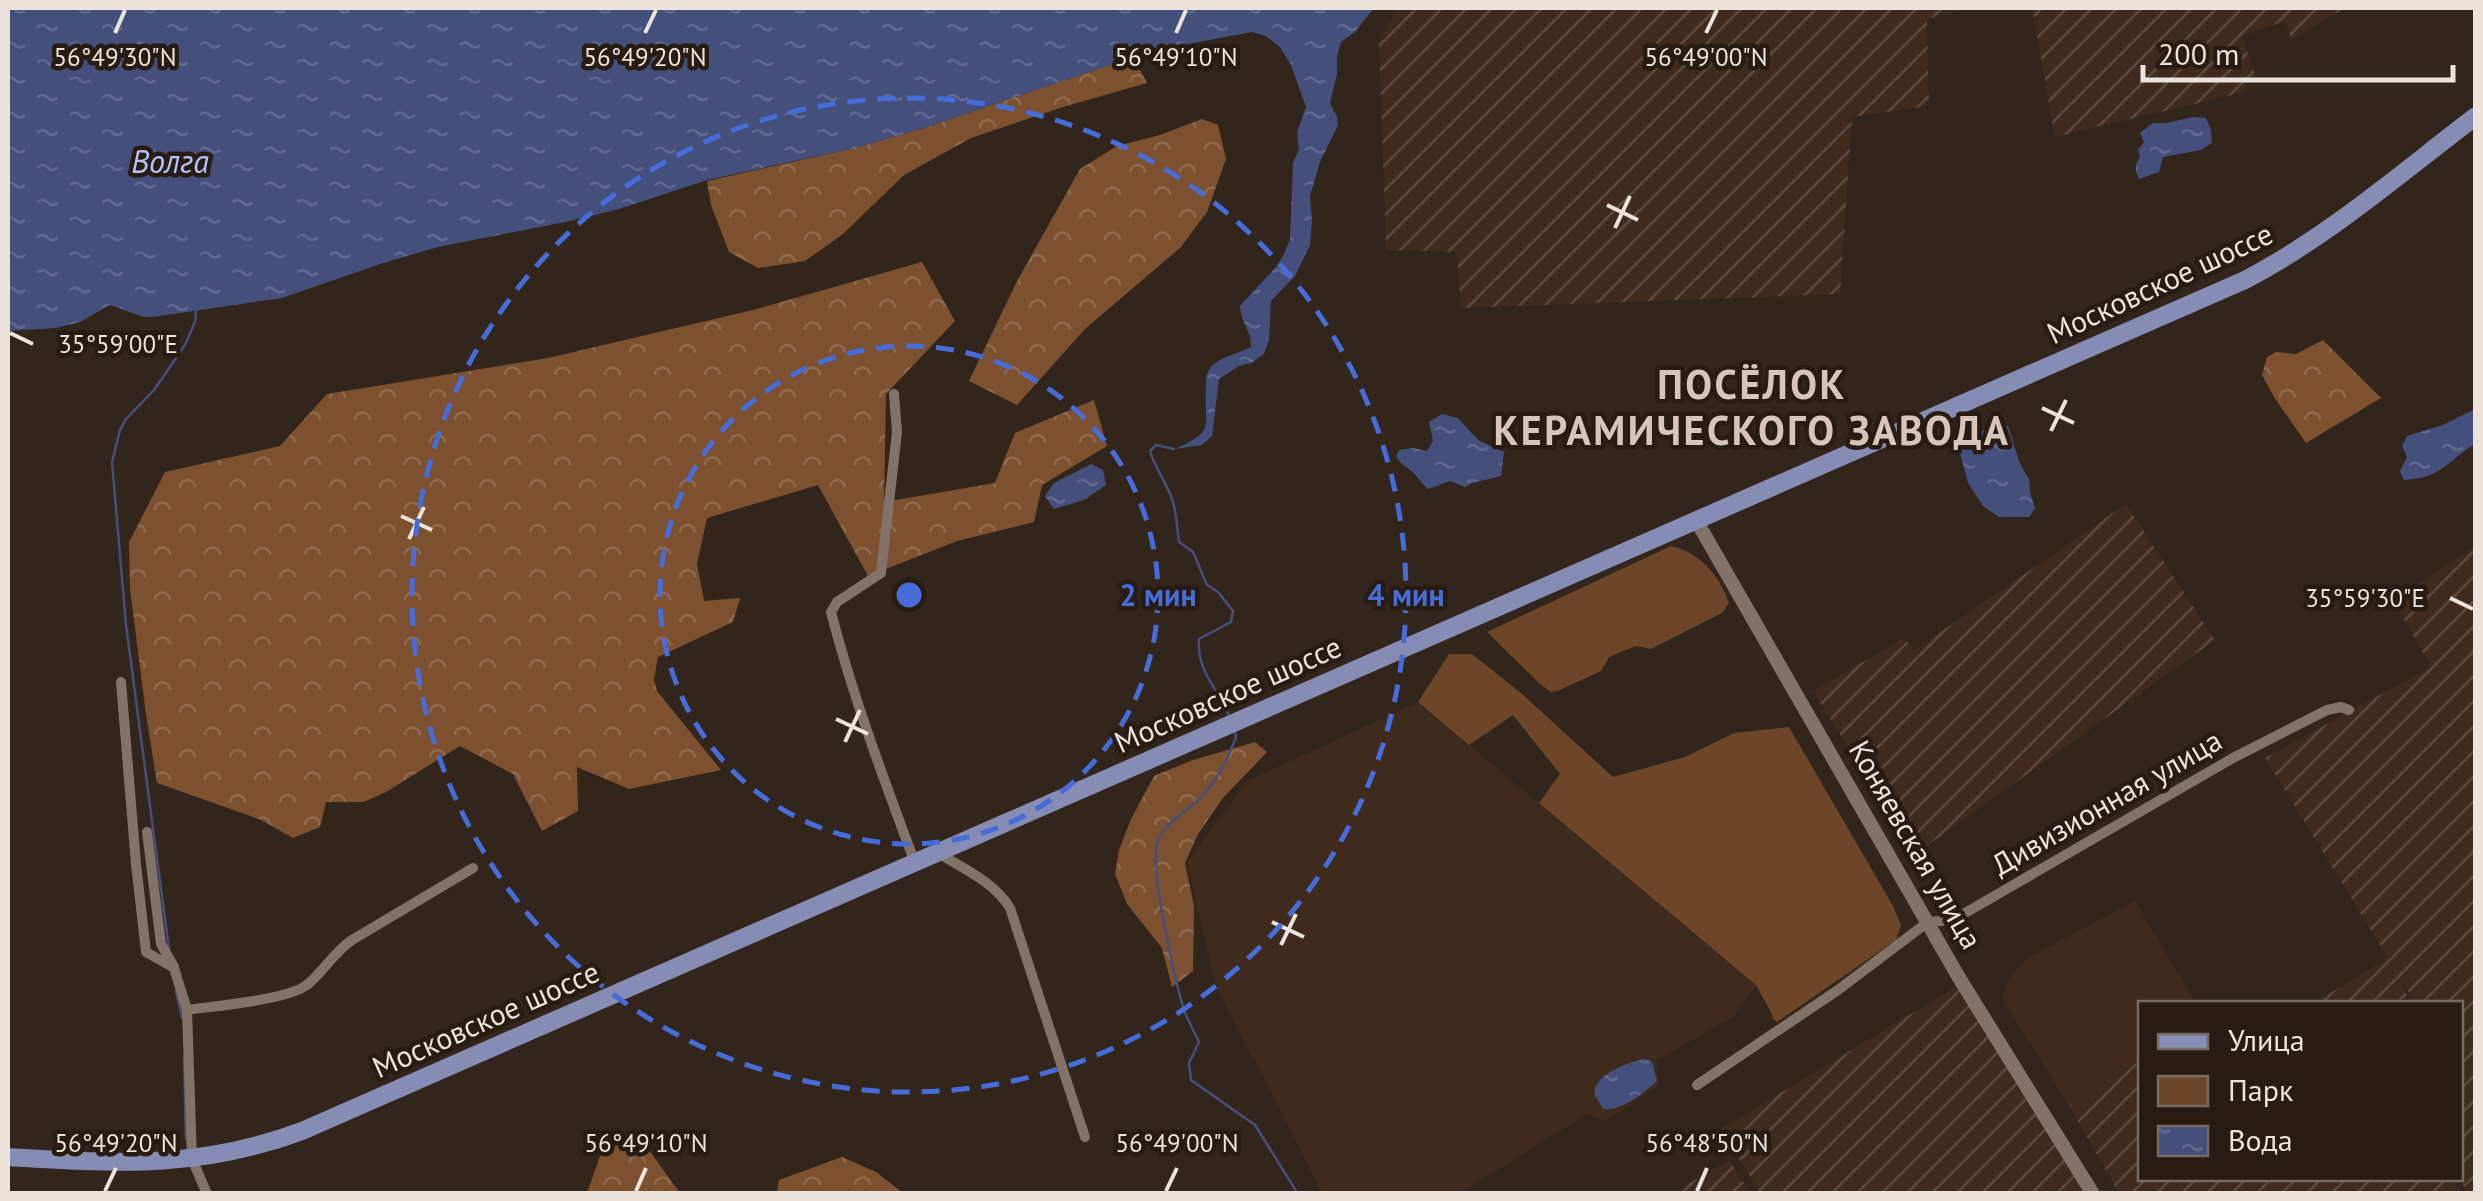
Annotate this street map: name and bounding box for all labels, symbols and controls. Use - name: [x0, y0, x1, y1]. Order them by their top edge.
- scale bar: [2143, 20, 2453, 82]
- text: 200 m: [2158, 34, 2239, 73]
- text: 56°49'30"N: [53, 41, 177, 73]
- text: 56°49'20"N: [583, 41, 707, 73]
- text: 56°49'10"N: [1114, 41, 1238, 73]
- text: 56°49'00"N: [1644, 41, 1768, 73]
- water label: Волга: [131, 140, 209, 182]
- street label: Московское шоссе: [2040, 213, 2278, 352]
- text: 35°59'00"E: [58, 328, 178, 360]
- district label: ПОСЁЛОК КЕРАМИЧЕСКОГО ЗАВОДА: [1494, 358, 2011, 456]
- text: 2 мин: [1119, 575, 1197, 614]
- text: 4 мин: [1367, 575, 1445, 614]
- centre of rings: [891, 577, 927, 613]
- text: 35°59'30"E: [2305, 582, 2425, 614]
- street label: Московское шоссе: [1108, 626, 1347, 761]
- street label: Дивизионная улица: [1984, 720, 2228, 883]
- street label: Коняевская улица: [1841, 733, 1992, 956]
- street label: Московское шоссе: [366, 951, 605, 1086]
- legend: [2138, 1001, 2463, 1181]
- text: Улица: [2228, 1020, 2305, 1059]
- text: Парк: [2228, 1070, 2294, 1109]
- text: Вода: [2228, 1120, 2293, 1159]
- text: 56°49'20"N: [54, 1127, 178, 1159]
- text: 56°49'10"N: [584, 1127, 708, 1159]
- text: 56°49'00"N: [1115, 1127, 1239, 1159]
- text: 56°48'50"N: [1645, 1127, 1769, 1159]

